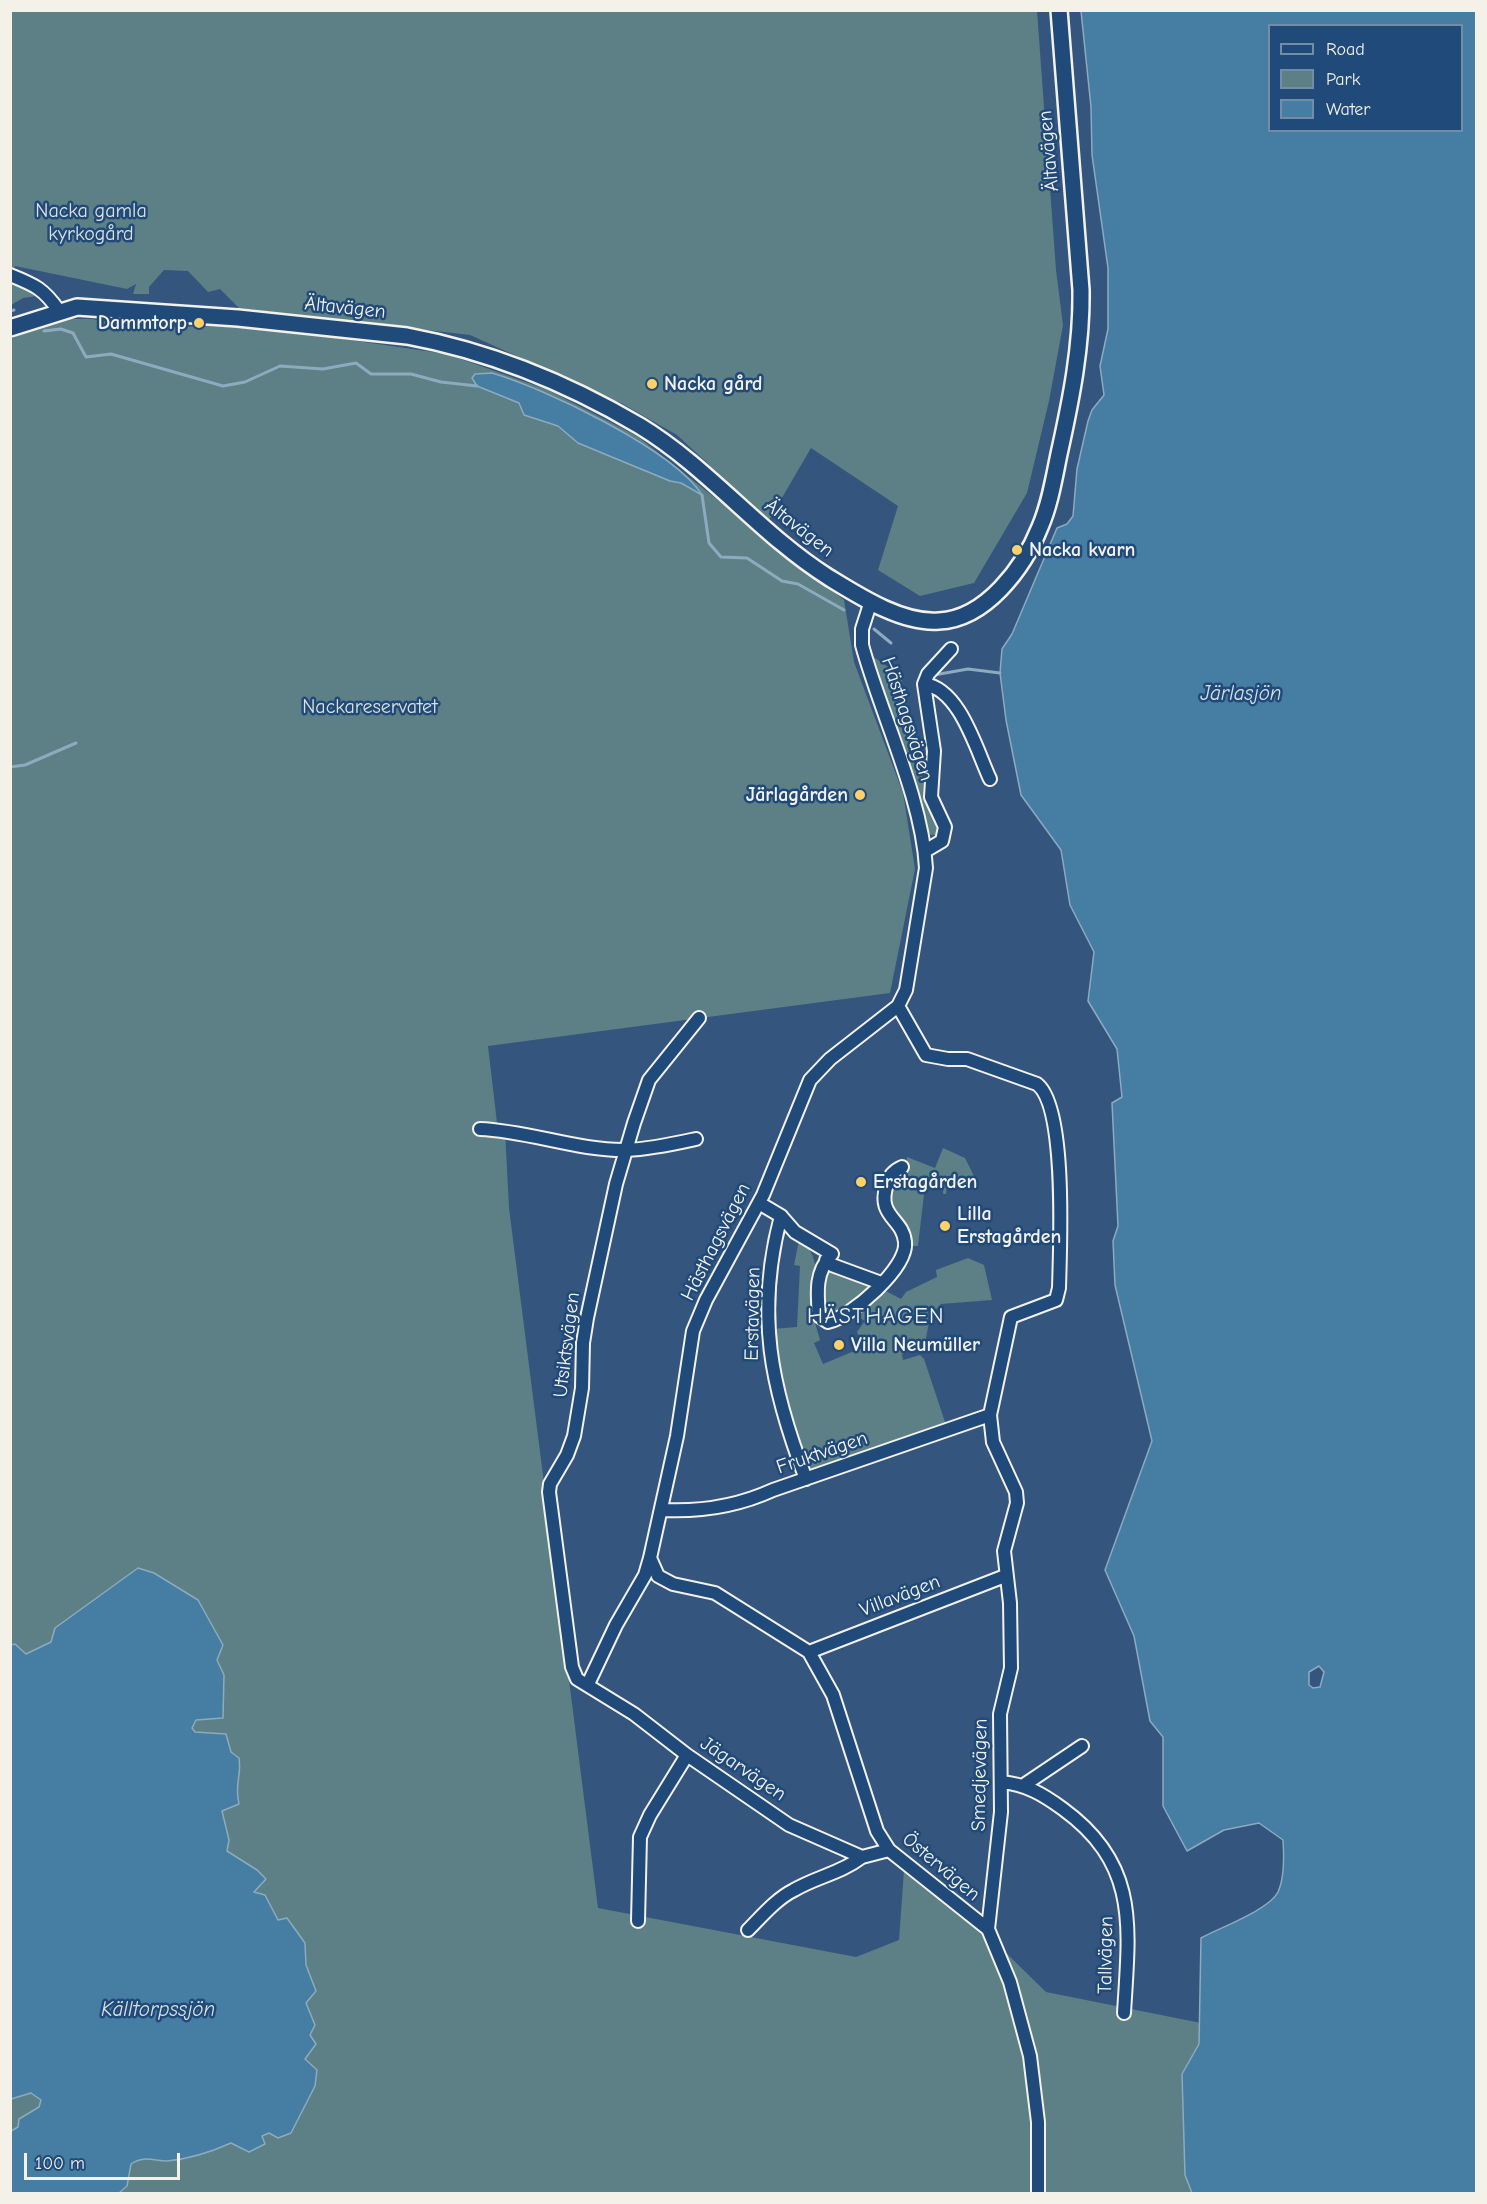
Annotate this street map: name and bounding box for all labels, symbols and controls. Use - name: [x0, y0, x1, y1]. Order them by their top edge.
- legend: [1268, 24, 1463, 132]
- text: Road: [1326, 39, 1365, 60]
- text: Park: [1326, 69, 1360, 90]
- text: Water: [1326, 99, 1370, 120]
- street label: Ältavägen: [1033, 109, 1065, 193]
- park label: Nacka gamla kyrkogård: [35, 199, 147, 246]
- street label: Ältavägen: [303, 292, 387, 324]
- place label: Dammtorp: [98, 311, 187, 335]
- marker: Dammtorp: [192, 316, 206, 330]
- place label: Nacka gård: [664, 372, 762, 396]
- marker: Nacka gård: [645, 377, 659, 391]
- street label: Ältavägen: [760, 493, 838, 563]
- place label: Nacka kvarn: [1029, 538, 1135, 562]
- marker: Nacka kvarn: [1010, 543, 1024, 557]
- street label: Hästhagsvägen: [876, 654, 938, 784]
- water label: Järlasjön: [1201, 681, 1281, 707]
- park label: Nackareservatet: [302, 695, 438, 719]
- place label: Järlagården: [746, 783, 848, 807]
- marker: Järlagården: [853, 788, 867, 802]
- place label: Erstagården: [873, 1170, 977, 1194]
- marker: Erstagården: [854, 1175, 868, 1189]
- street label: Hästhagsvägen: [676, 1179, 756, 1305]
- place label: Lilla Erstagården: [957, 1202, 1061, 1249]
- marker: Lilla Erstagården: [938, 1219, 952, 1233]
- street label: Erstavägen: [740, 1267, 766, 1361]
- street label: Utsiktsvägen: [549, 1291, 585, 1399]
- district label: HÄSTHAGEN: [807, 1304, 945, 1330]
- place label: Villa Neumüller: [851, 1333, 980, 1357]
- marker: Villa Neumüller: [832, 1338, 846, 1352]
- street label: Fruktvägen: [773, 1426, 871, 1480]
- street label: Villavägen: [856, 1570, 944, 1622]
- street label: Smedjevägen: [967, 1718, 993, 1832]
- street label: Jägarvägen: [696, 1732, 790, 1806]
- street label: Östervägen: [897, 1828, 985, 1906]
- street label: Tallvägen: [1093, 1916, 1119, 1994]
- water label: Källtorpssjön: [101, 1997, 215, 2023]
- scale bar: [27, 2141, 183, 2179]
- text: 100 m: [35, 2153, 85, 2174]

